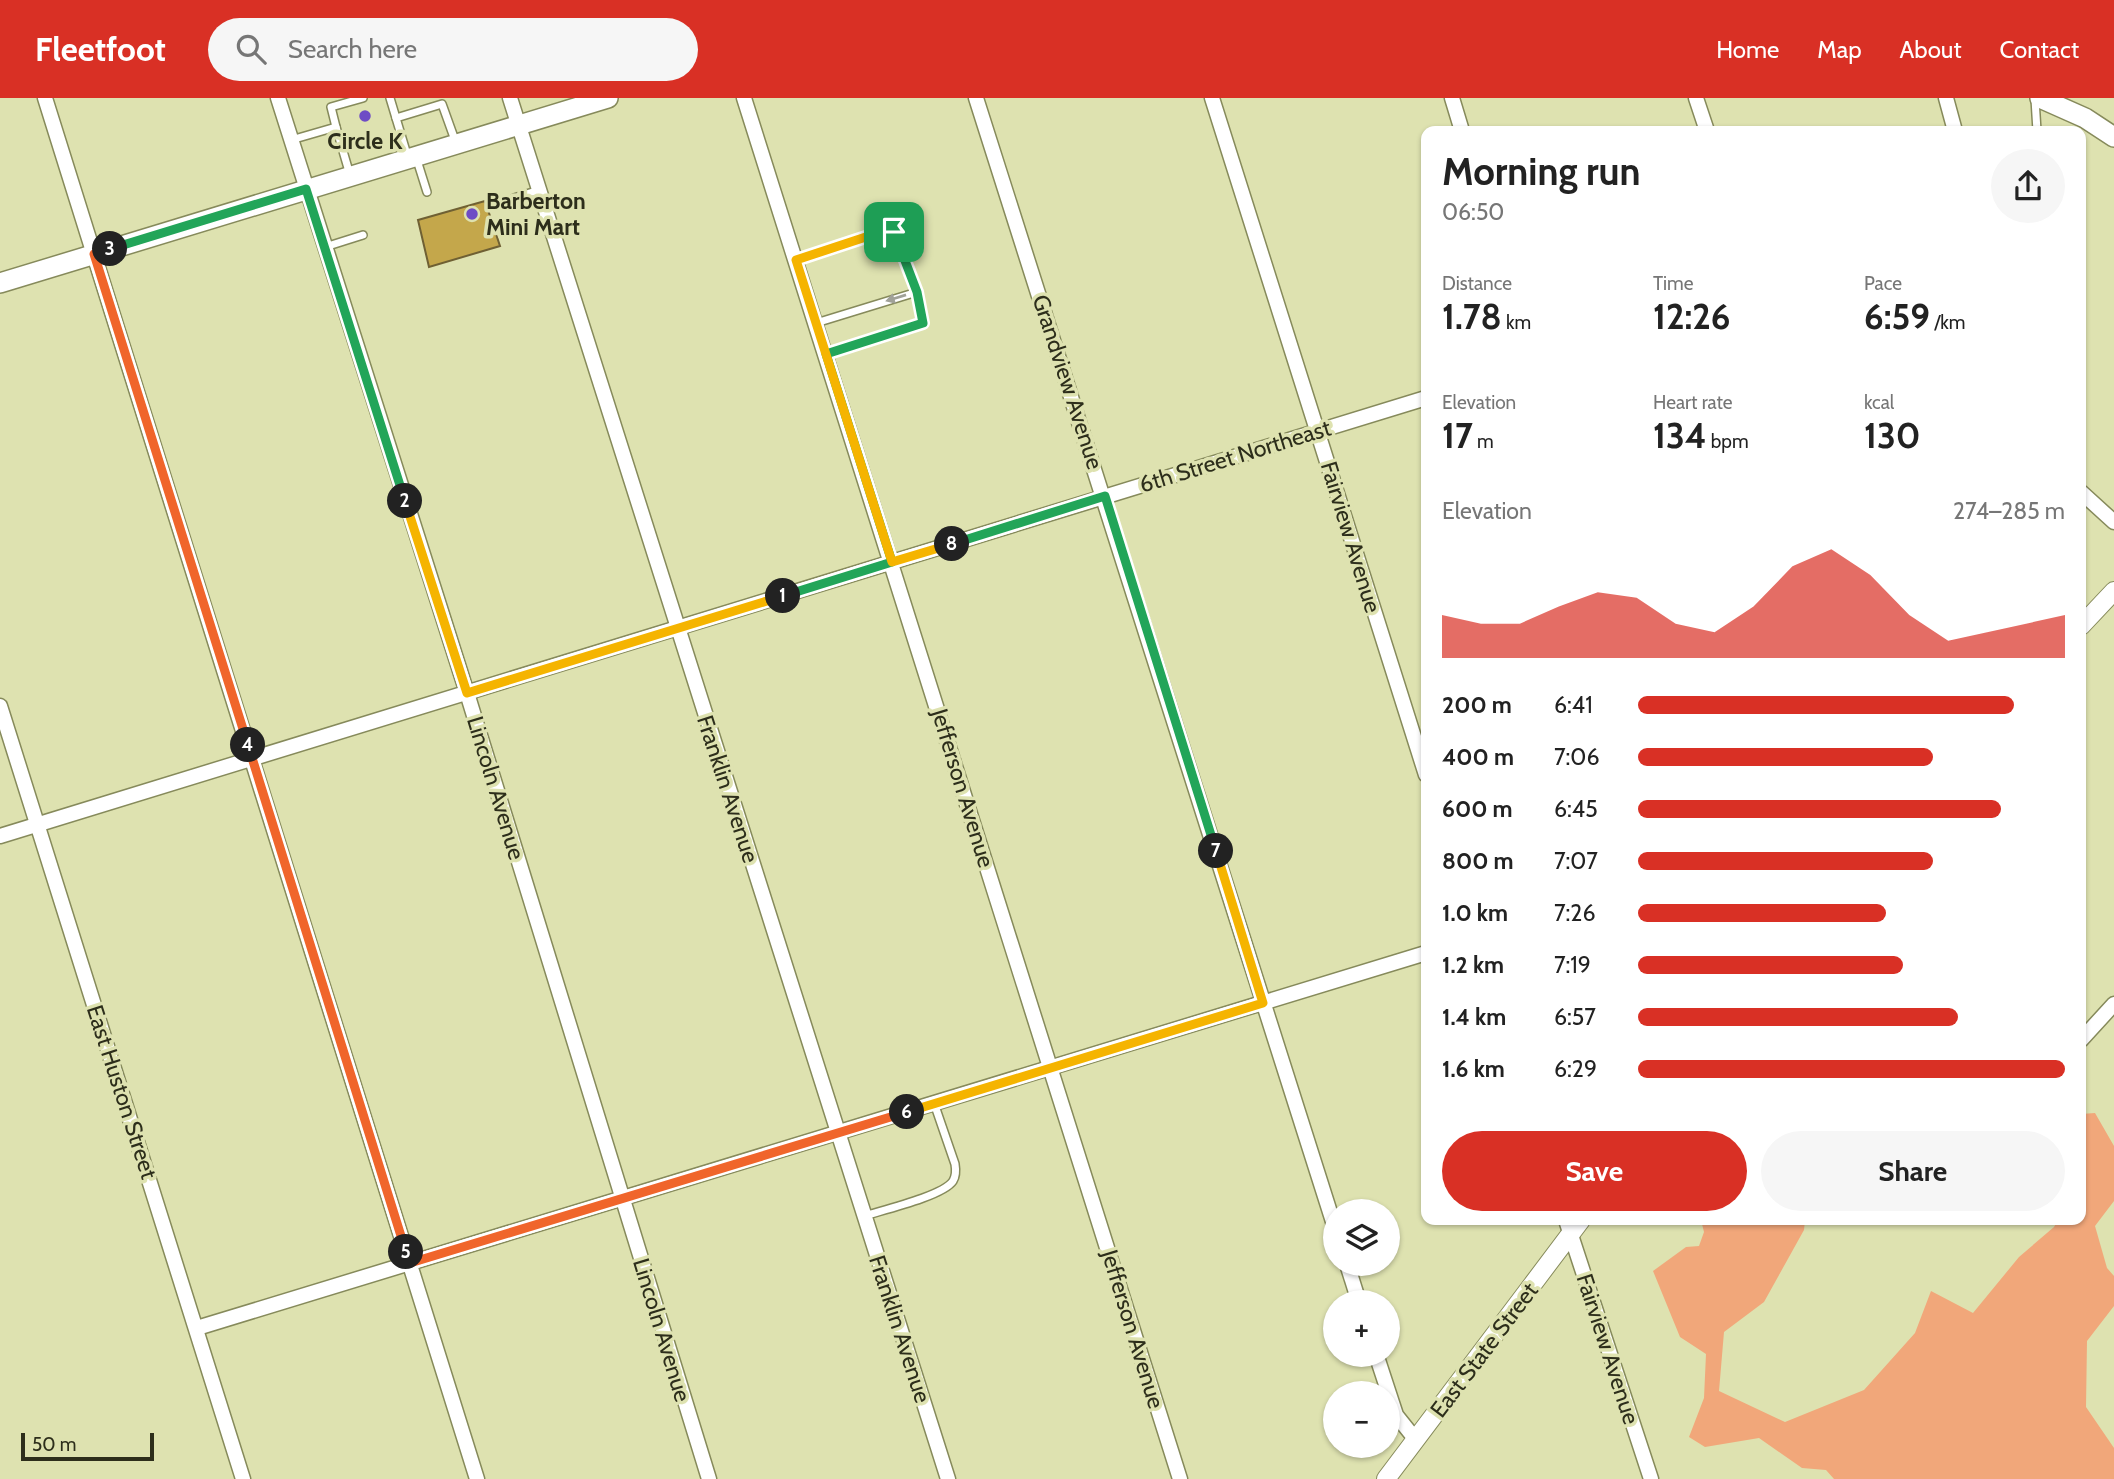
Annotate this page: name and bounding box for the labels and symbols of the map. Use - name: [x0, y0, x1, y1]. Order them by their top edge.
- marker: Circle K: [357, 108, 373, 124]
- place label: Circle K: [327, 127, 403, 155]
- place label: Barberton Mini Mart: [486, 187, 586, 241]
- pin: [864, 202, 924, 262]
- marker: Barberton Mini Mart: [464, 206, 480, 222]
- pin: 3: [92, 232, 128, 266]
- street label: Grandview Avenue: [1027, 291, 1109, 473]
- one-way arrow: [885, 293, 906, 303]
- street label: 6th Street Northeast: [1136, 413, 1334, 498]
- street label: Fairview Avenue: [1315, 458, 1387, 616]
- pin: 2: [388, 484, 422, 518]
- pin: 8: [934, 526, 970, 562]
- pin: 1: [766, 578, 800, 614]
- street label: Jefferson Avenue: [925, 704, 1000, 871]
- street label: Franklin Avenue: [691, 712, 765, 867]
- street label: Lincoln Avenue: [461, 713, 531, 863]
- pin: 4: [230, 728, 266, 762]
- pin: 7: [1198, 834, 1234, 868]
- street label: East Huston Street: [81, 1001, 163, 1183]
- pin: 6: [890, 1094, 925, 1130]
- pin: 5: [388, 1234, 424, 1270]
- street label: Jefferson Avenue: [1095, 1245, 1170, 1412]
- street label: Franklin Avenue: [863, 1252, 937, 1407]
- street label: Lincoln Avenue: [627, 1255, 697, 1405]
- street label: Fairview Avenue: [1570, 1270, 1646, 1428]
- street label: East State Street: [1424, 1277, 1544, 1423]
- scale bar: [21, 1430, 154, 1462]

